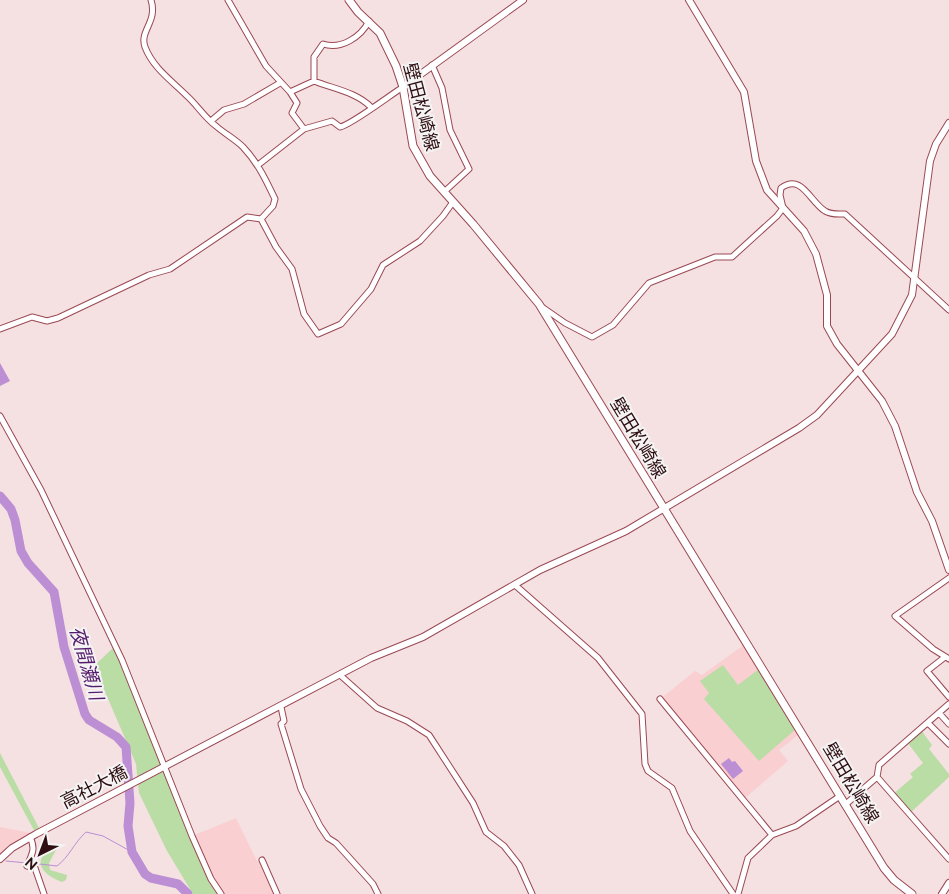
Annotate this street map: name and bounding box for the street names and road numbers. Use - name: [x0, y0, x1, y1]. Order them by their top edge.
- street label: 壁田松崎線: [400, 61, 443, 153]
- street label: 壁田松崎線: [606, 394, 671, 482]
- street label: 壁田松崎線: [819, 739, 884, 827]
- street label: 高社大橋: [57, 761, 131, 812]

